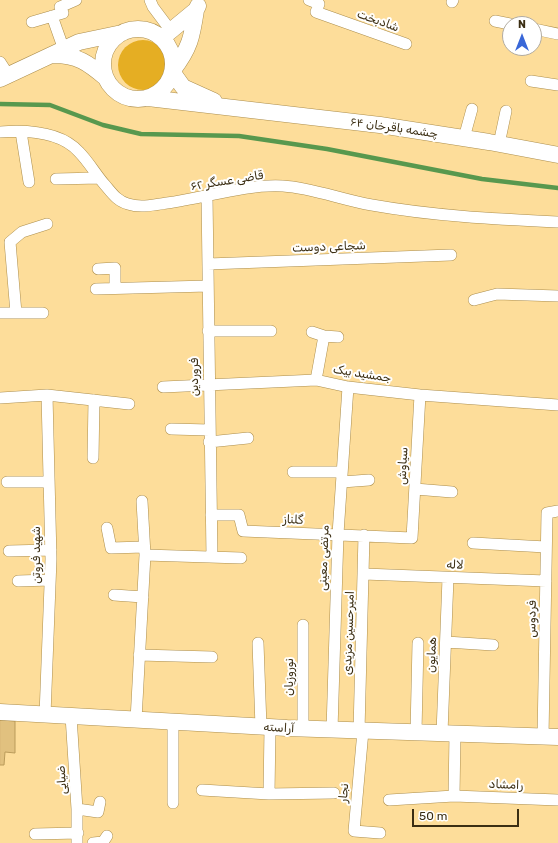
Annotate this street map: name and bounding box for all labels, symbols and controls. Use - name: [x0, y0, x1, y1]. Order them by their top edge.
- street label: شادبخت: [355, 7, 401, 35]
- north arrow: [502, 16, 542, 56]
- text: N: [518, 18, 526, 31]
- street label: چشمه باقرخان ۶۴: [349, 115, 439, 141]
- street label: قاضی عسگر ۶۲: [190, 168, 264, 194]
- street label: شجاعی دوست: [292, 239, 366, 255]
- street label: فروردین: [188, 358, 202, 396]
- street label: جمشید بیک: [332, 362, 392, 386]
- street label: سیاوش: [395, 447, 411, 485]
- street label: گلناز: [283, 512, 303, 528]
- street label: مرتضی معینی: [316, 525, 332, 591]
- street label: شهید فروتن: [30, 526, 44, 584]
- street label: لاله: [446, 558, 464, 572]
- street label: امیرحسین مزیدی: [340, 591, 358, 675]
- street label: فردوس: [524, 600, 540, 638]
- street label: همایون: [424, 637, 440, 673]
- street label: نوروزیان: [283, 658, 297, 696]
- street label: آراسته: [263, 720, 295, 736]
- street label: ضیایی: [54, 765, 70, 795]
- street label: رامشاد: [488, 777, 524, 793]
- street label: نجار: [336, 783, 352, 803]
- scale bar: [414, 801, 521, 827]
- text: 50 m: [419, 809, 447, 823]

